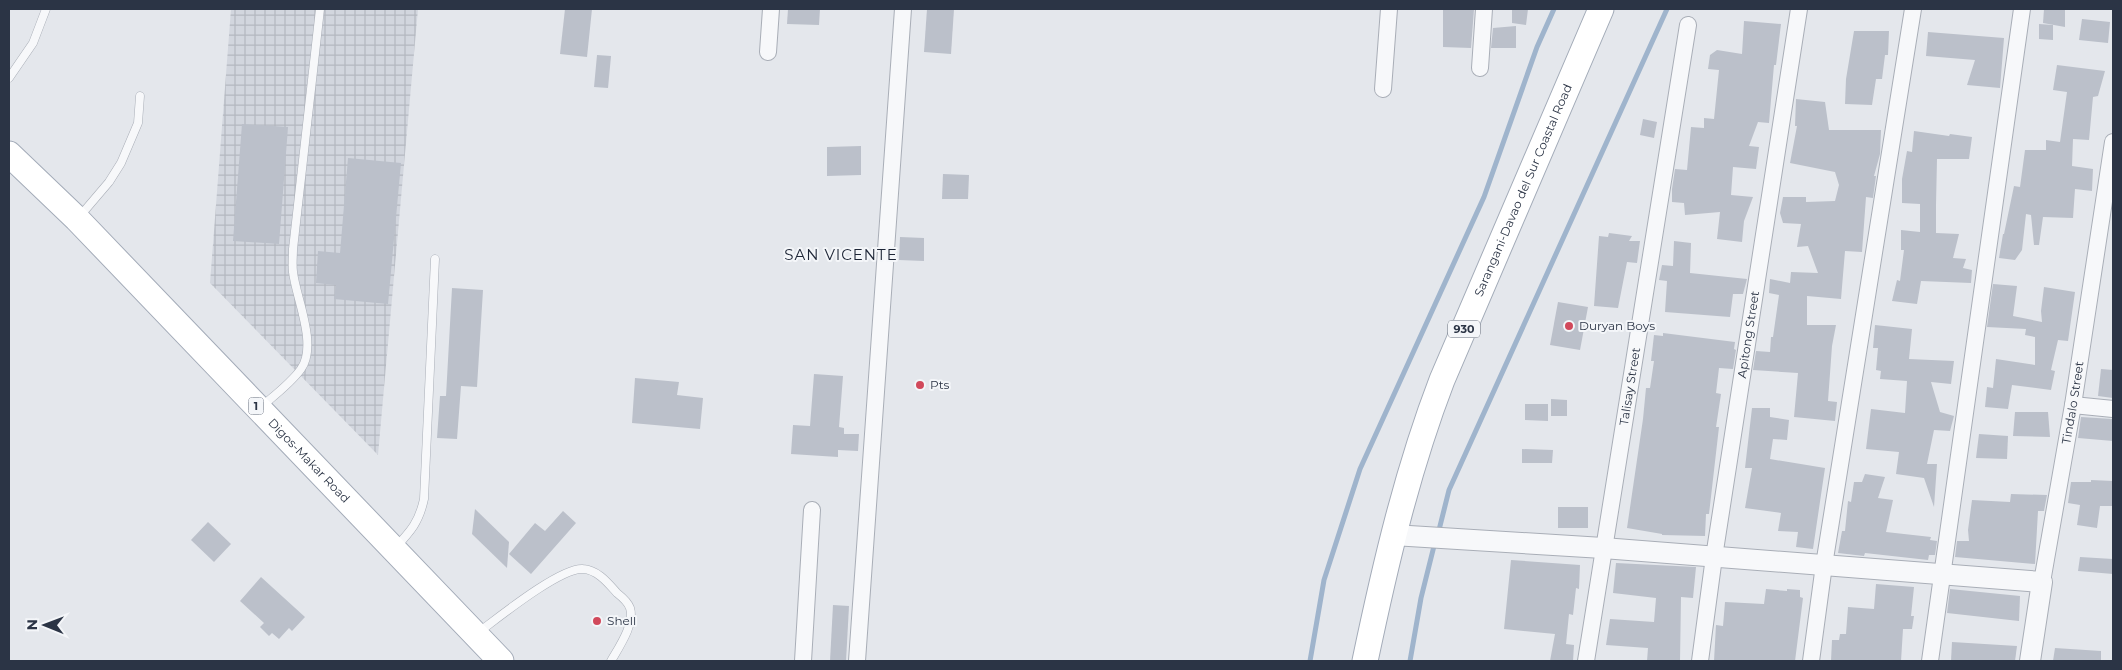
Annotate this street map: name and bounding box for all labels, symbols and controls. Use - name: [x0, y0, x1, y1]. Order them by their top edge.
- street label: Sarangani-Davao del Sur Coastal Road: [1471, 82, 1575, 299]
- district label: SAN VICENTE: [784, 245, 898, 264]
- street label: Apitong Street: [1734, 290, 1762, 379]
- place label: Duryan Boys: [1579, 318, 1655, 333]
- road number: 930: [1448, 320, 1480, 338]
- marker: Duryan Boys: [1563, 320, 1575, 332]
- street label: Talisay Street: [1616, 346, 1643, 427]
- street label: Tindalo Street: [2058, 360, 2087, 445]
- place label: Pts: [930, 377, 950, 392]
- marker: Pts: [914, 379, 926, 391]
- road number: 1: [248, 398, 264, 414]
- street label: Digos-Makar Road: [265, 415, 353, 506]
- north arrow: [20, 600, 70, 650]
- place label: Shell: [607, 613, 636, 628]
- marker: Shell: [591, 615, 603, 627]
- text: N: [23, 619, 41, 631]

